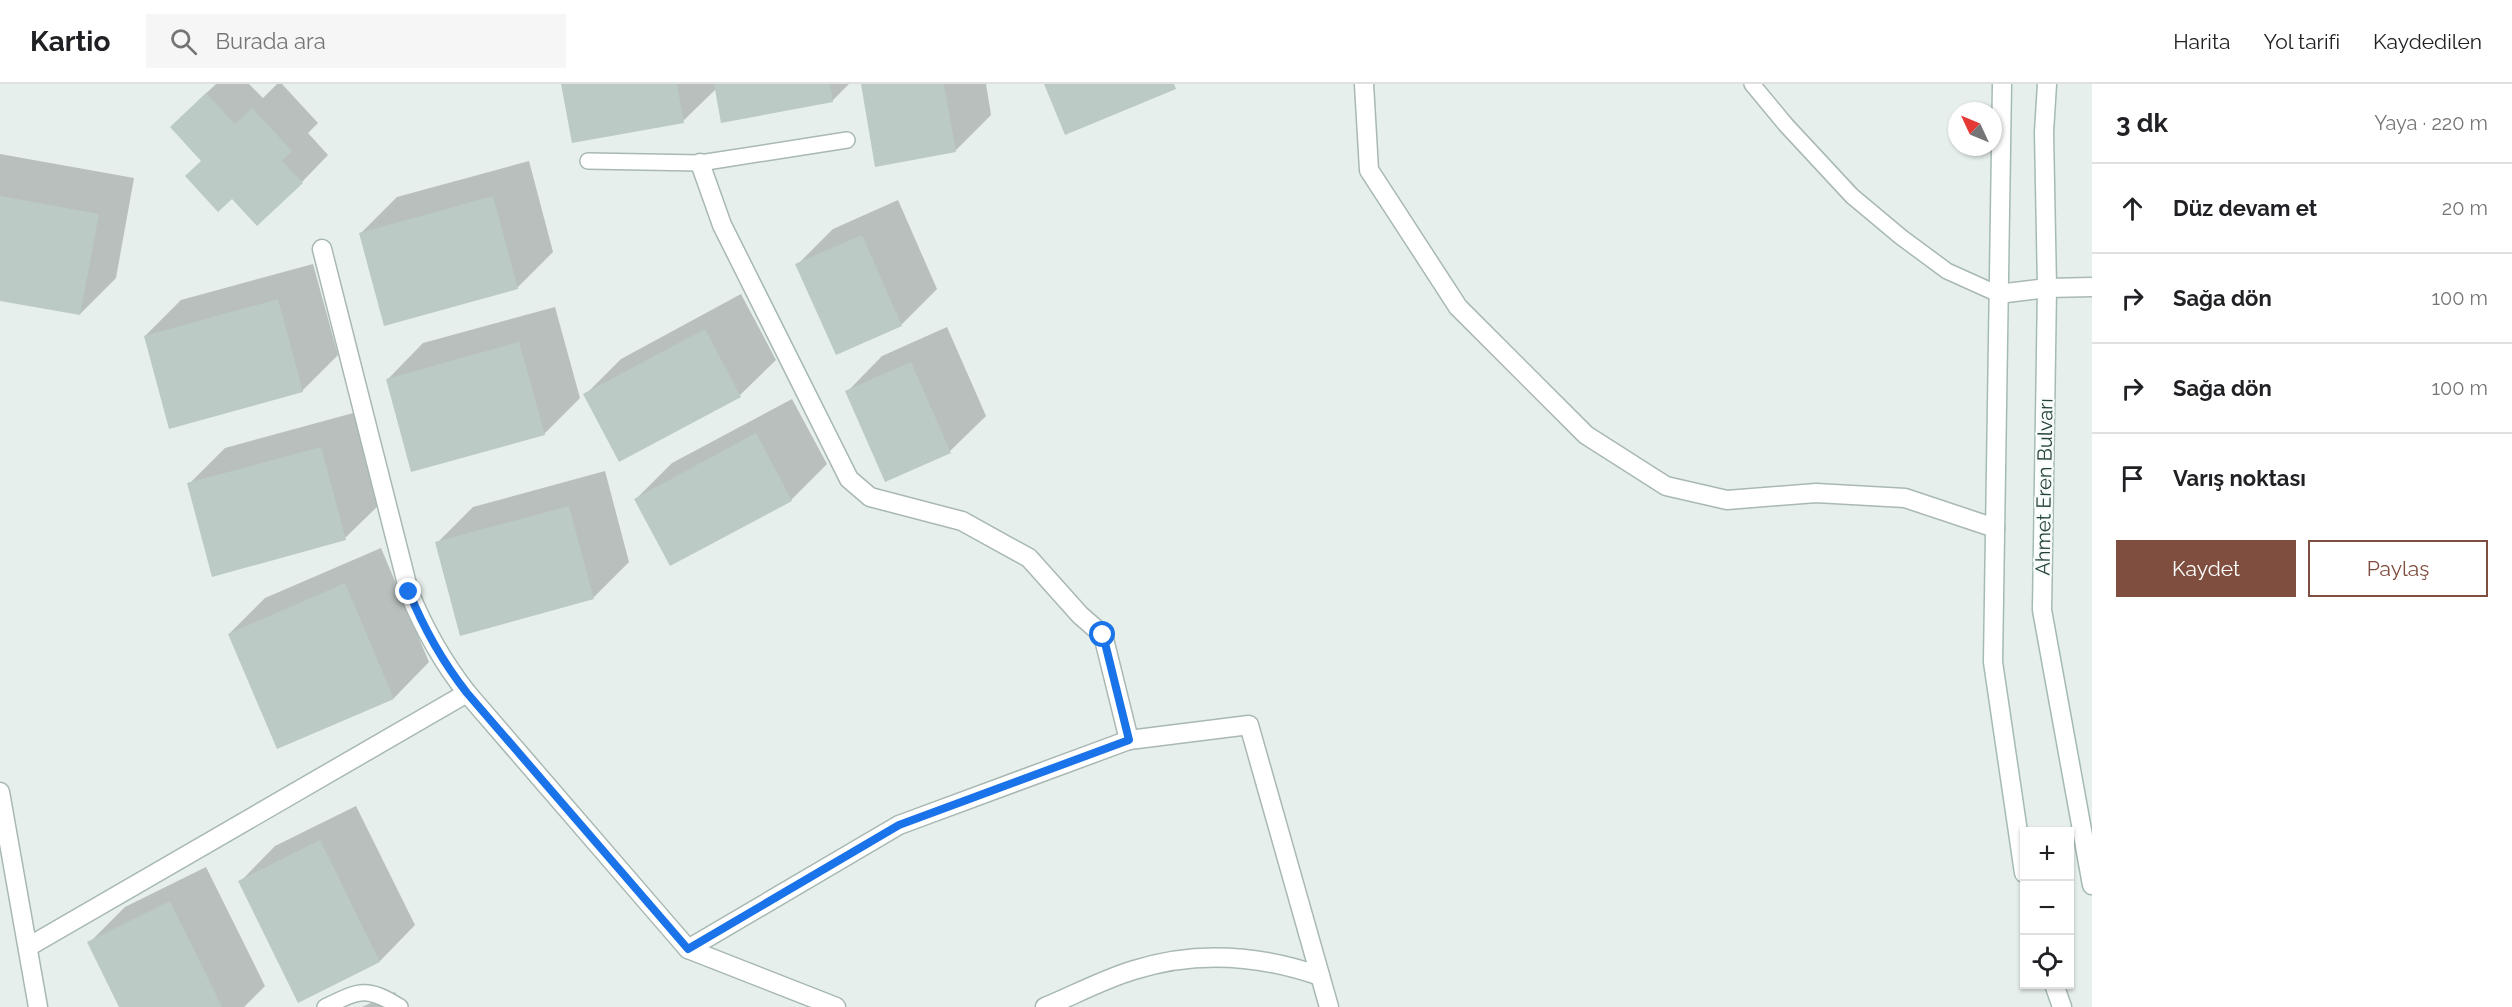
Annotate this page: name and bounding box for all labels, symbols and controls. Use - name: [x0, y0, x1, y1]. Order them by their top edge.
- search box: [146, 14, 566, 68]
- text: Kartio: [30, 25, 110, 58]
- icon: search: [167, 25, 200, 58]
- text: Burada ara: [215, 28, 326, 54]
- text: Harita: [2173, 29, 2230, 54]
- text: Yol tarifi: [2263, 29, 2340, 54]
- text: Kaydedilen: [2373, 29, 2482, 54]
- north arrow: [1948, 102, 2002, 156]
- text: 3 dk: [2116, 108, 2168, 138]
- text: Yaya · 220 m: [2374, 111, 2488, 135]
- icon: ahead: [2116, 192, 2149, 225]
- text: Düz devam et: [2173, 195, 2317, 221]
- text: 20 m: [2442, 196, 2488, 220]
- icon: right: [2116, 282, 2149, 315]
- text: Sağa dön: [2173, 285, 2272, 311]
- text: 100 m: [2431, 286, 2488, 310]
- icon: right: [2116, 372, 2149, 405]
- text: Sağa dön: [2173, 375, 2272, 401]
- text: 100 m: [2431, 376, 2488, 400]
- street label: Ahmet Eren Bulvarı: [2030, 398, 2058, 576]
- icon: arrive: [2116, 462, 2149, 495]
- text: Varış noktası: [2173, 465, 2306, 491]
- button: Kaydet: [2116, 540, 2296, 597]
- button: Paylaş: [2308, 540, 2488, 597]
- route end: [395, 578, 421, 604]
- route start: [1089, 621, 1115, 647]
- map controls: [2020, 827, 2074, 989]
- button: +: [2020, 827, 2074, 881]
- button: −: [2020, 881, 2074, 935]
- button: locate: [2020, 935, 2074, 989]

